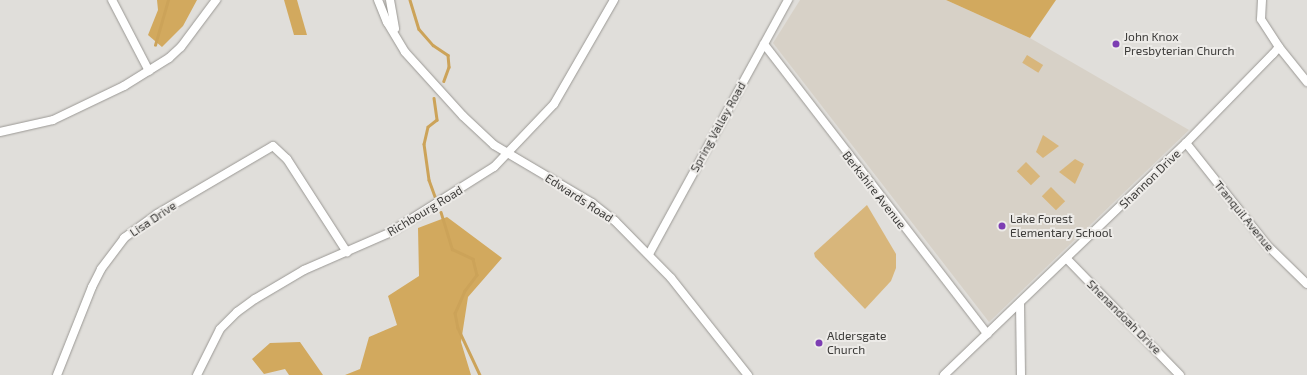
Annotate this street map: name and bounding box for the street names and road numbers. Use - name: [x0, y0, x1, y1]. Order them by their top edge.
- street label: Spring Valley Road: [687, 79, 749, 175]
- street label: Shannon Drive: [1117, 146, 1183, 212]
- street label: Berkshire Avenue: [839, 148, 909, 232]
- street label: Edwards Road: [542, 171, 616, 225]
- street label: Tranquil Avenue: [1211, 178, 1277, 254]
- street label: Richbourg Road: [385, 183, 465, 239]
- street label: Lisa Drive: [127, 198, 179, 240]
- street label: Shenandoah Drive: [1084, 277, 1164, 357]

